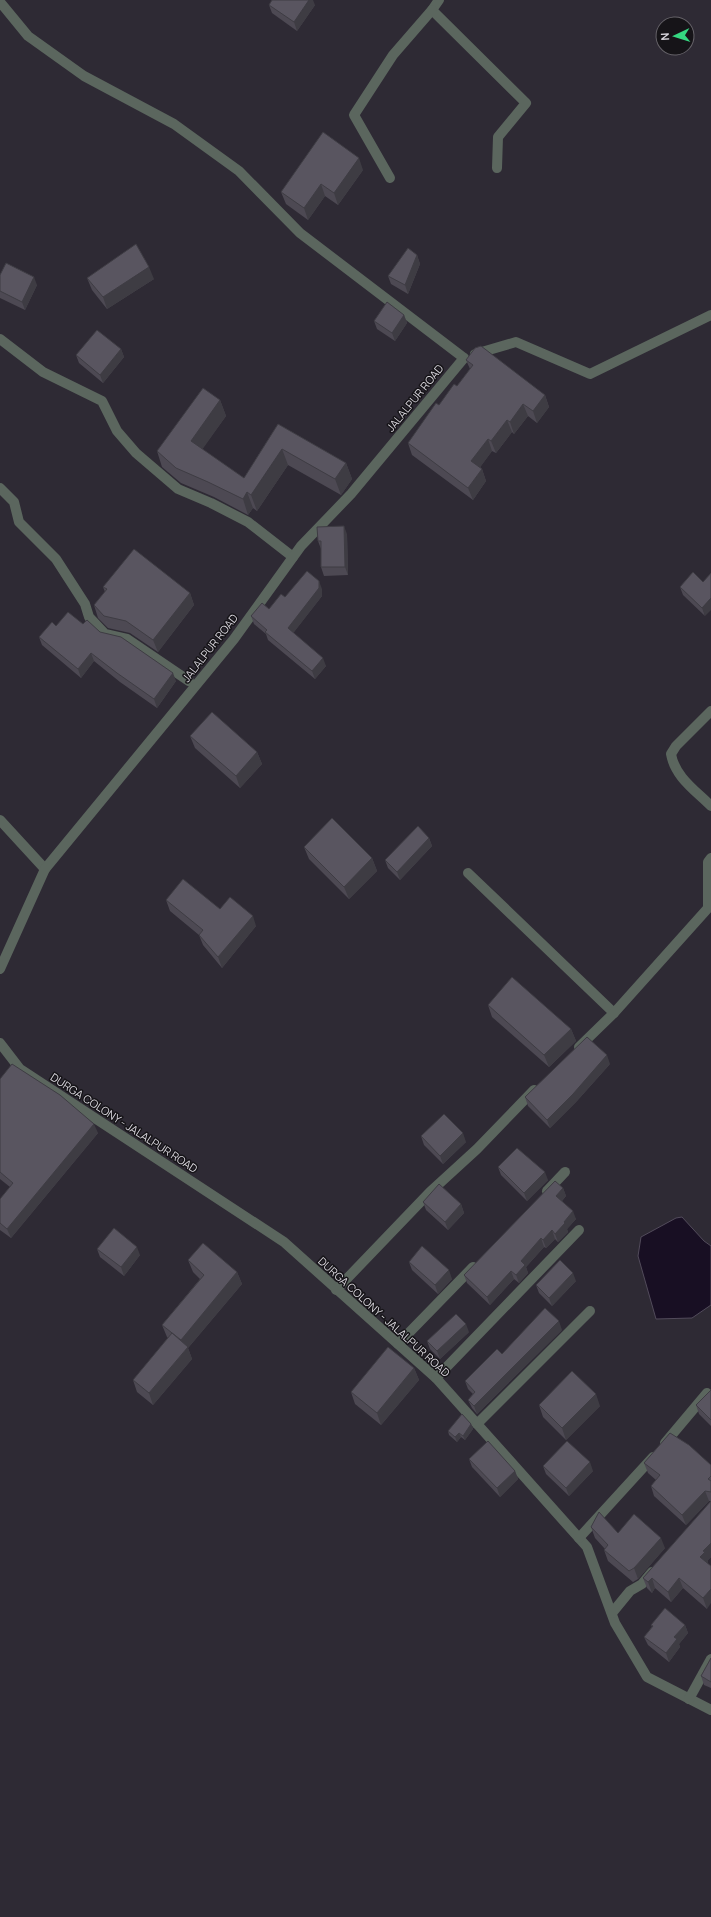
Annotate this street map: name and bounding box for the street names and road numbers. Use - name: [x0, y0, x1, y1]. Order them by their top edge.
- street label: JALALPUR ROAD: [383, 361, 446, 434]
- street label: JALALPUR ROAD: [178, 611, 241, 685]
- street label: DURGA COLONY - JALALPUR ROAD: [48, 1069, 201, 1176]
- street label: DURGA COLONY - JALALPUR ROAD: [315, 1253, 454, 1380]

